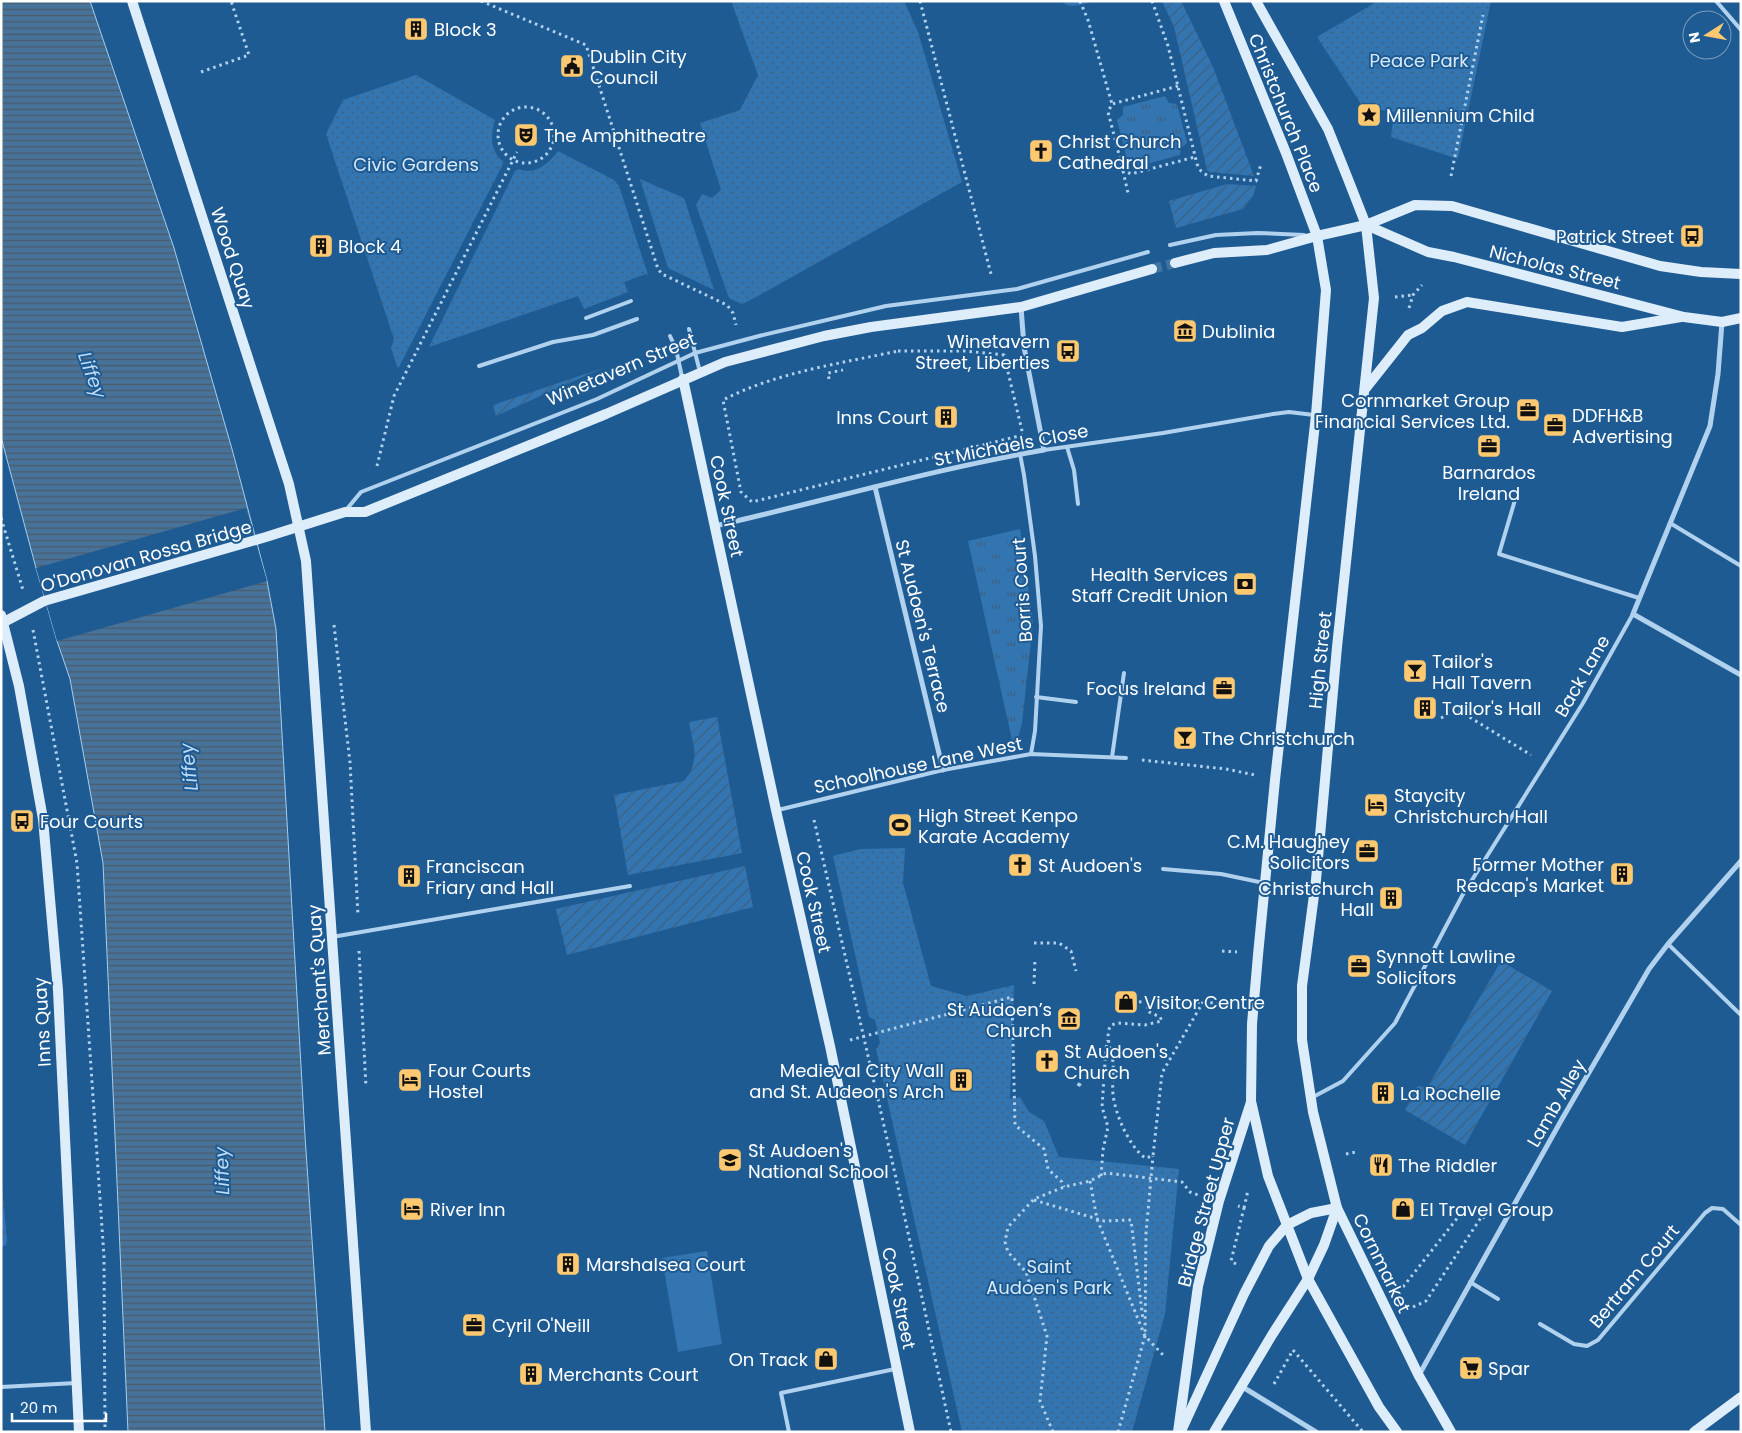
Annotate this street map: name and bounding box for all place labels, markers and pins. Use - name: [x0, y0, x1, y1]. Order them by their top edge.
- building icon: Block 3: [403, 16, 429, 42]
- place label: Block 3: [434, 17, 497, 42]
- place label: Dublin City Council: [590, 44, 687, 90]
- public building icon: Dublin City Council: [559, 53, 585, 79]
- place icon: Millennium Child: [1356, 102, 1382, 128]
- place label: Millennium Child: [1386, 103, 1535, 128]
- theatre icon: The Amphitheatre: [513, 122, 539, 148]
- place label: The Amphitheatre: [544, 123, 706, 148]
- place label: Christ Church Cathedral: [1058, 129, 1181, 175]
- church icon: Christ Church Cathedral: [1028, 138, 1054, 164]
- bus stop icon: Patrick Street: [1679, 223, 1705, 249]
- place label: Patrick Street: [1556, 224, 1674, 249]
- building icon: Block 4: [308, 233, 334, 259]
- place label: Block 4: [338, 234, 401, 259]
- museum icon: Dublinia: [1172, 318, 1198, 344]
- place label: Dublinia: [1202, 319, 1275, 344]
- place label: Winetavern Street, Liberties: [915, 329, 1050, 375]
- bus stop icon: Winetavern Street, Liberties: [1055, 338, 1081, 364]
- place label: Cornmarket Group Financial Services Ltd.: [1315, 388, 1510, 434]
- office icon: Cornmarket Group Financial Services Ltd.: [1515, 397, 1541, 423]
- place label: DDFH&B Advertising: [1572, 403, 1673, 449]
- building icon: Inns Court: [933, 404, 959, 430]
- place label: Inns Court: [836, 405, 928, 430]
- office icon: DDFH&B Advertising: [1542, 412, 1568, 438]
- office icon: Barnardos Ireland: [1476, 433, 1502, 459]
- place label: Barnardos Ireland: [1442, 460, 1536, 506]
- place label: Health Services Staff Credit Union: [1071, 562, 1228, 608]
- bank icon: Health Services Staff Credit Union: [1232, 571, 1258, 597]
- place label: Tailor's Hall Tavern: [1432, 649, 1532, 695]
- bar icon: Tailor's Hall Tavern: [1402, 658, 1428, 684]
- office icon: Focus Ireland: [1211, 675, 1237, 701]
- place label: Focus Ireland: [1086, 676, 1206, 701]
- building icon: Tailor's Hall: [1412, 695, 1438, 721]
- place label: Tailor's Hall: [1442, 696, 1542, 721]
- bar icon: The Christchurch: [1172, 725, 1198, 751]
- place label: The Christchurch: [1202, 726, 1355, 751]
- place label: Staycity Christchurch Hall: [1394, 783, 1548, 829]
- hotel icon: Staycity Christchurch Hall: [1363, 792, 1389, 818]
- place label: High Street Kenpo Karate Academy: [918, 803, 1078, 849]
- bus stop icon: Four Courts: [9, 808, 35, 834]
- place label: Four Courts: [40, 809, 143, 834]
- sports icon: High Street Kenpo Karate Academy: [887, 812, 913, 838]
- place label: C.M. Haughey Solicitors: [1227, 829, 1350, 875]
- office icon: C.M. Haughey Solicitors: [1354, 838, 1380, 864]
- church icon: St Audoen's: [1007, 852, 1033, 878]
- place label: Former Mother Redcap's Market: [1456, 852, 1604, 898]
- place label: St Audoen's: [1038, 853, 1142, 878]
- place label: Franciscan Friary and Hall: [426, 854, 554, 900]
- building icon: Former Mother Redcap's Market: [1609, 861, 1635, 887]
- building icon: Franciscan Friary and Hall: [396, 863, 422, 889]
- place label: Christchurch Hall: [1258, 876, 1374, 922]
- building icon: Christchurch Hall: [1378, 885, 1404, 911]
- place label: Synnott Lawline Solicitors: [1376, 944, 1515, 990]
- office icon: Synnott Lawline Solicitors: [1346, 953, 1372, 979]
- shop icon: Visitor Centre: [1113, 989, 1139, 1015]
- place label: Visitor Centre: [1144, 990, 1265, 1015]
- place label: St Audoen’s Church: [947, 997, 1052, 1043]
- museum icon: St Audoen’s Church: [1056, 1006, 1082, 1032]
- place label: St Audoen's Church: [1064, 1039, 1168, 1085]
- church icon: St Audoen's Church: [1034, 1048, 1060, 1074]
- place label: Four Courts Hostel: [428, 1058, 531, 1104]
- place label: Medieval City Wall and St. Audeon's Arch: [749, 1058, 944, 1104]
- hotel icon: Four Courts Hostel: [397, 1067, 423, 1093]
- building icon: Medieval City Wall and St. Audeon's Arch: [948, 1067, 974, 1093]
- building icon: La Rochelle: [1370, 1080, 1396, 1106]
- place label: La Rochelle: [1400, 1081, 1501, 1106]
- place label: St Audoen's National School: [748, 1138, 889, 1184]
- school or university icon: St Audoen's National School: [717, 1147, 743, 1173]
- restaurant icon: The Riddler: [1368, 1152, 1394, 1178]
- place label: The Riddler: [1398, 1153, 1498, 1178]
- hotel icon: River Inn: [399, 1196, 425, 1222]
- shop icon: EI Travel Group: [1390, 1196, 1416, 1222]
- place label: River Inn: [430, 1197, 506, 1222]
- place label: EI Travel Group: [1420, 1197, 1554, 1222]
- building icon: Marshalsea Court: [555, 1251, 581, 1277]
- place label: Marshalsea Court: [586, 1252, 746, 1277]
- office icon: Cyril O'Neill: [461, 1312, 487, 1338]
- place label: Cyril O'Neill: [492, 1313, 591, 1338]
- shop icon: On Track: [813, 1346, 839, 1372]
- place label: On Track: [729, 1347, 809, 1372]
- supermarket icon: Spar: [1458, 1355, 1484, 1381]
- place label: Spar: [1488, 1356, 1530, 1381]
- building icon: Merchants Court: [518, 1361, 544, 1387]
- place label: Merchants Court: [548, 1362, 698, 1387]

